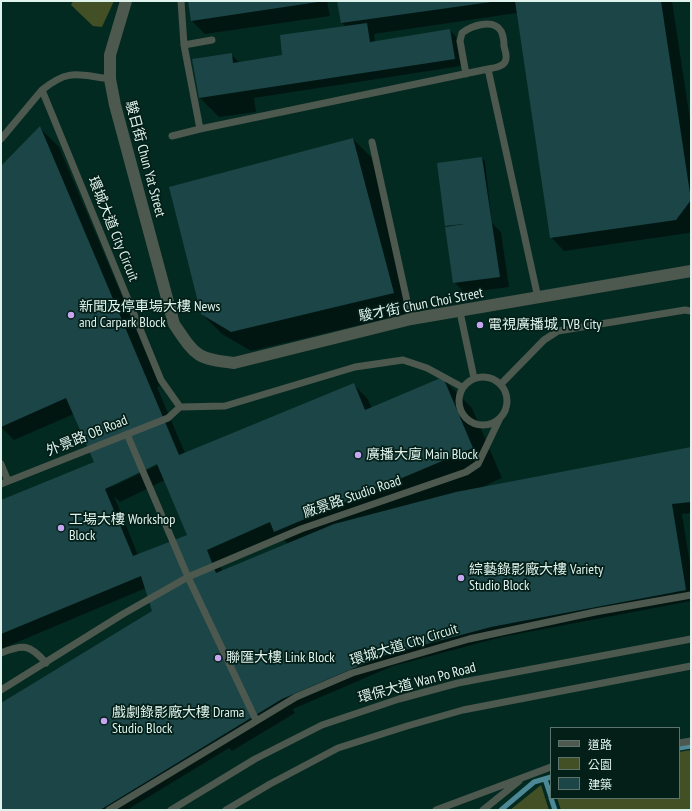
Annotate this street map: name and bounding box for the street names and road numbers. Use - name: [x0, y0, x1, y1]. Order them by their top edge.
- street label: 駿日街 Chun Yat Street: [121, 99, 169, 219]
- street label: 環城大道 City Circuit: [84, 174, 142, 284]
- street label: 駿才街 Chun Choi Street: [357, 285, 485, 325]
- street label: 外景路 OB Road: [44, 412, 130, 460]
- street label: 廠景路 Studio Road: [301, 472, 403, 522]
- street label: 環城大道 City Circuit: [348, 621, 460, 669]
- street label: 環保大道 Wan Po Road: [356, 659, 478, 707]

